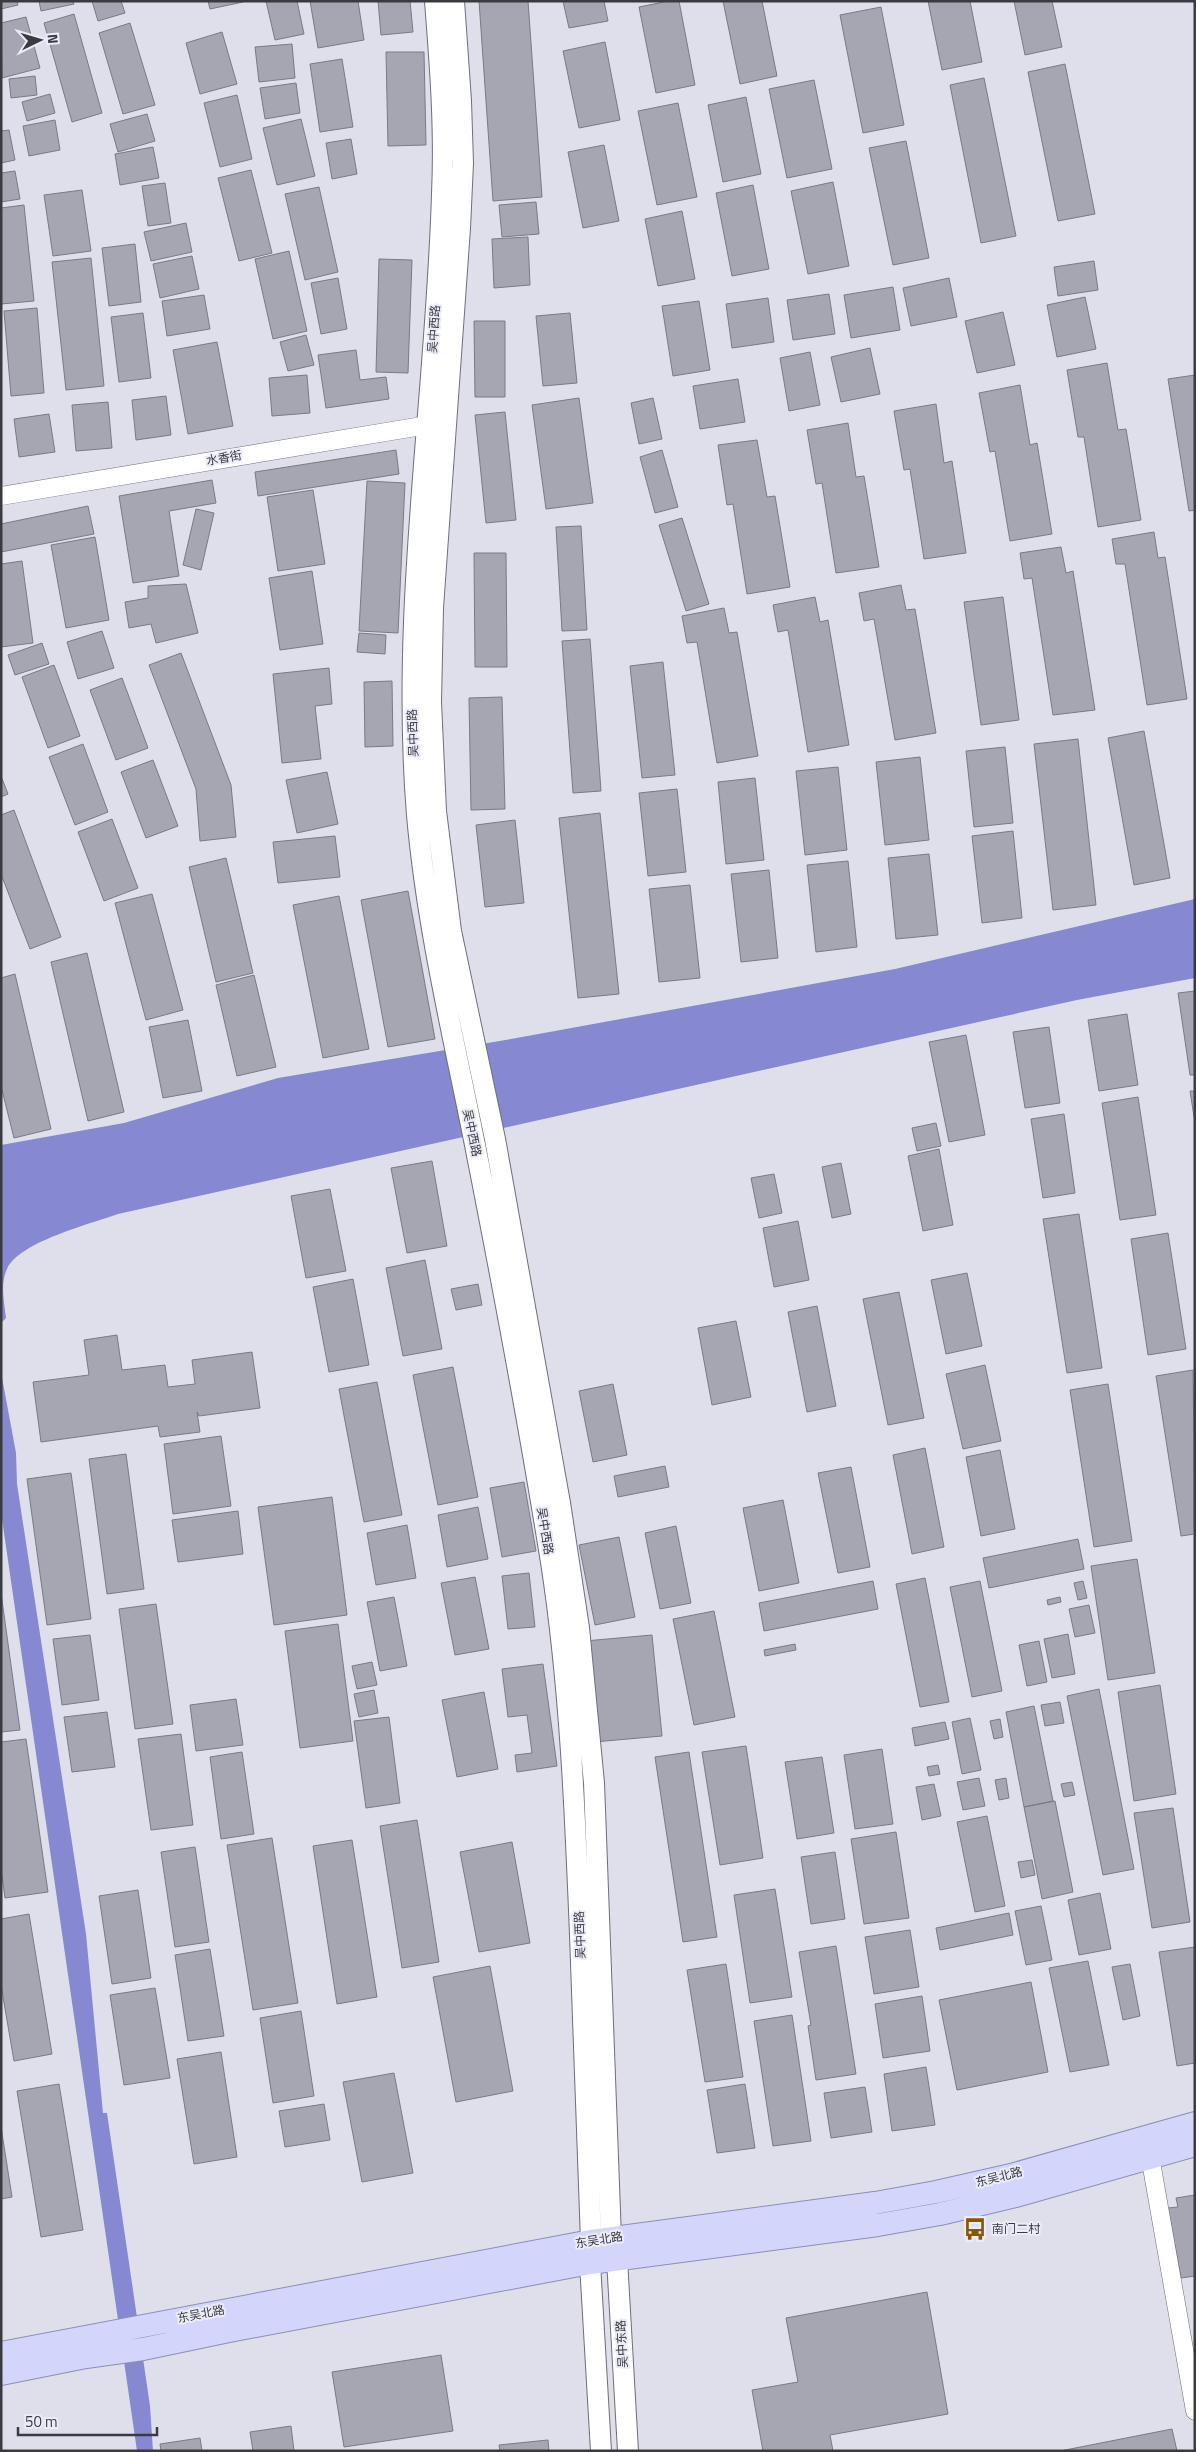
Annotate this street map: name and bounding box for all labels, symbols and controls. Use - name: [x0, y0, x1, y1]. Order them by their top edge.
- north arrow: [15, 15, 65, 65]
- text: N: [43, 33, 64, 45]
- street label: 吴中西路: [422, 304, 445, 354]
- street label: 水香街: [205, 445, 243, 470]
- street label: 吴中西路: [402, 709, 423, 757]
- street label: 吴中西路: [458, 1107, 487, 1158]
- street label: 吴中西路: [532, 1506, 559, 1556]
- street label: 吴中西路: [569, 1911, 590, 1959]
- street label: 东吴北路: [973, 2161, 1024, 2192]
- bus stop icon: 南门二村: [962, 2216, 988, 2242]
- place label: 南门二村: [992, 2219, 1041, 2238]
- street label: 东吴北路: [574, 2226, 624, 2253]
- street label: 东吴北路: [176, 2300, 226, 2327]
- street label: 吴中东路: [611, 2320, 632, 2368]
- scale bar: [18, 2404, 156, 2436]
- text: 50 m: [25, 2410, 58, 2433]

